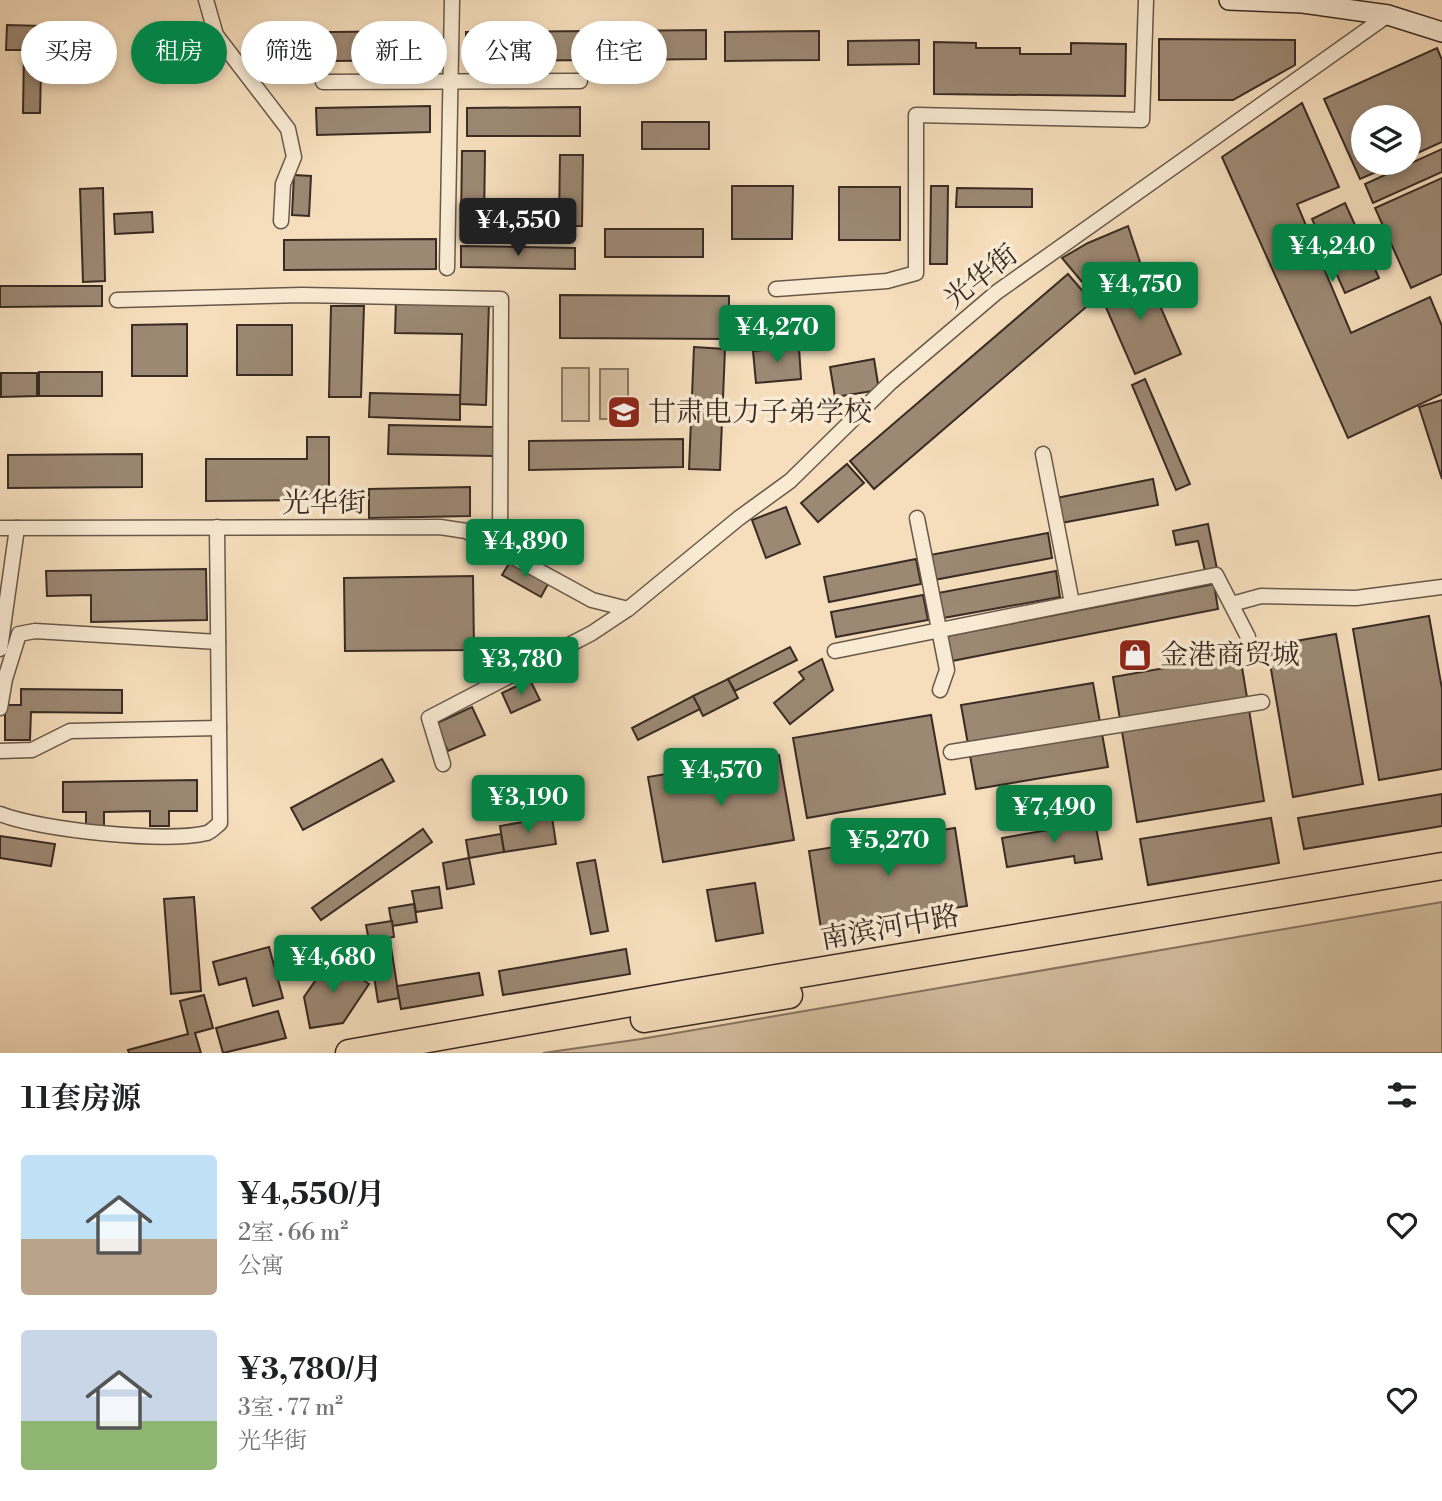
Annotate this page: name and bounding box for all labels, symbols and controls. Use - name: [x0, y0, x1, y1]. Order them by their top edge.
- chip: 买房: [21, 21, 117, 84]
- chip: 租房: [131, 21, 227, 84]
- chip: 筛选: [241, 21, 337, 84]
- chip: 新上: [351, 21, 447, 84]
- chip: 公寓: [461, 21, 557, 84]
- chip: 住宅: [571, 21, 667, 84]
- map controls: [1351, 105, 1421, 175]
- button: layers: [1351, 105, 1421, 175]
- pin: ¥4,550: [461, 198, 575, 258]
- text: ¥4,550: [475, 207, 561, 235]
- pin: ¥4,240: [1275, 224, 1389, 284]
- text: ¥4,240: [1289, 233, 1375, 261]
- street label: 光华街: [937, 237, 1025, 317]
- pin: ¥4,750: [1083, 262, 1197, 322]
- text: ¥4,750: [1098, 271, 1182, 299]
- pin: ¥4,270: [720, 306, 834, 365]
- text: ¥4,270: [735, 314, 819, 342]
- school or university icon: 甘肃电力子弟学校: [605, 393, 643, 431]
- place label: 甘肃电力子弟学校: [648, 395, 872, 430]
- street label: 光华街: [282, 486, 366, 521]
- pin: ¥4,890: [468, 520, 582, 579]
- text: ¥4,890: [482, 528, 568, 556]
- shop icon: 金港商贸城: [1116, 636, 1154, 674]
- pin: ¥3,780: [464, 638, 578, 697]
- place label: 金港商贸城: [1160, 638, 1300, 673]
- text: ¥3,780: [479, 646, 563, 674]
- pin: ¥4,570: [664, 748, 778, 808]
- text: ¥4,570: [679, 757, 763, 785]
- pin: ¥3,190: [471, 776, 585, 835]
- text: ¥3,190: [488, 784, 568, 812]
- pin: ¥7,490: [997, 786, 1111, 845]
- text: ¥7,490: [1012, 794, 1096, 822]
- pin: ¥5,270: [831, 818, 945, 878]
- text: ¥5,270: [847, 827, 929, 855]
- street label: 南滨河中路: [818, 899, 962, 957]
- pin: ¥4,680: [276, 936, 390, 995]
- text: ¥4,680: [290, 944, 376, 972]
- icon: filters: [1383, 1076, 1421, 1114]
- text: 11套房源: [21, 1080, 141, 1118]
- text: ¥4,550/月: [238, 1176, 385, 1214]
- icon: home: [77, 1183, 161, 1267]
- icon: heart: [1383, 1206, 1421, 1244]
- text: 2室 · 66 m²: [238, 1219, 348, 1247]
- text: 公寓: [238, 1252, 284, 1280]
- text: ¥3,780/月: [238, 1351, 382, 1389]
- icon: home: [77, 1358, 161, 1442]
- icon: heart: [1383, 1381, 1421, 1419]
- text: 3室 · 77 m²: [238, 1394, 343, 1422]
- text: 光华街: [238, 1427, 307, 1455]

